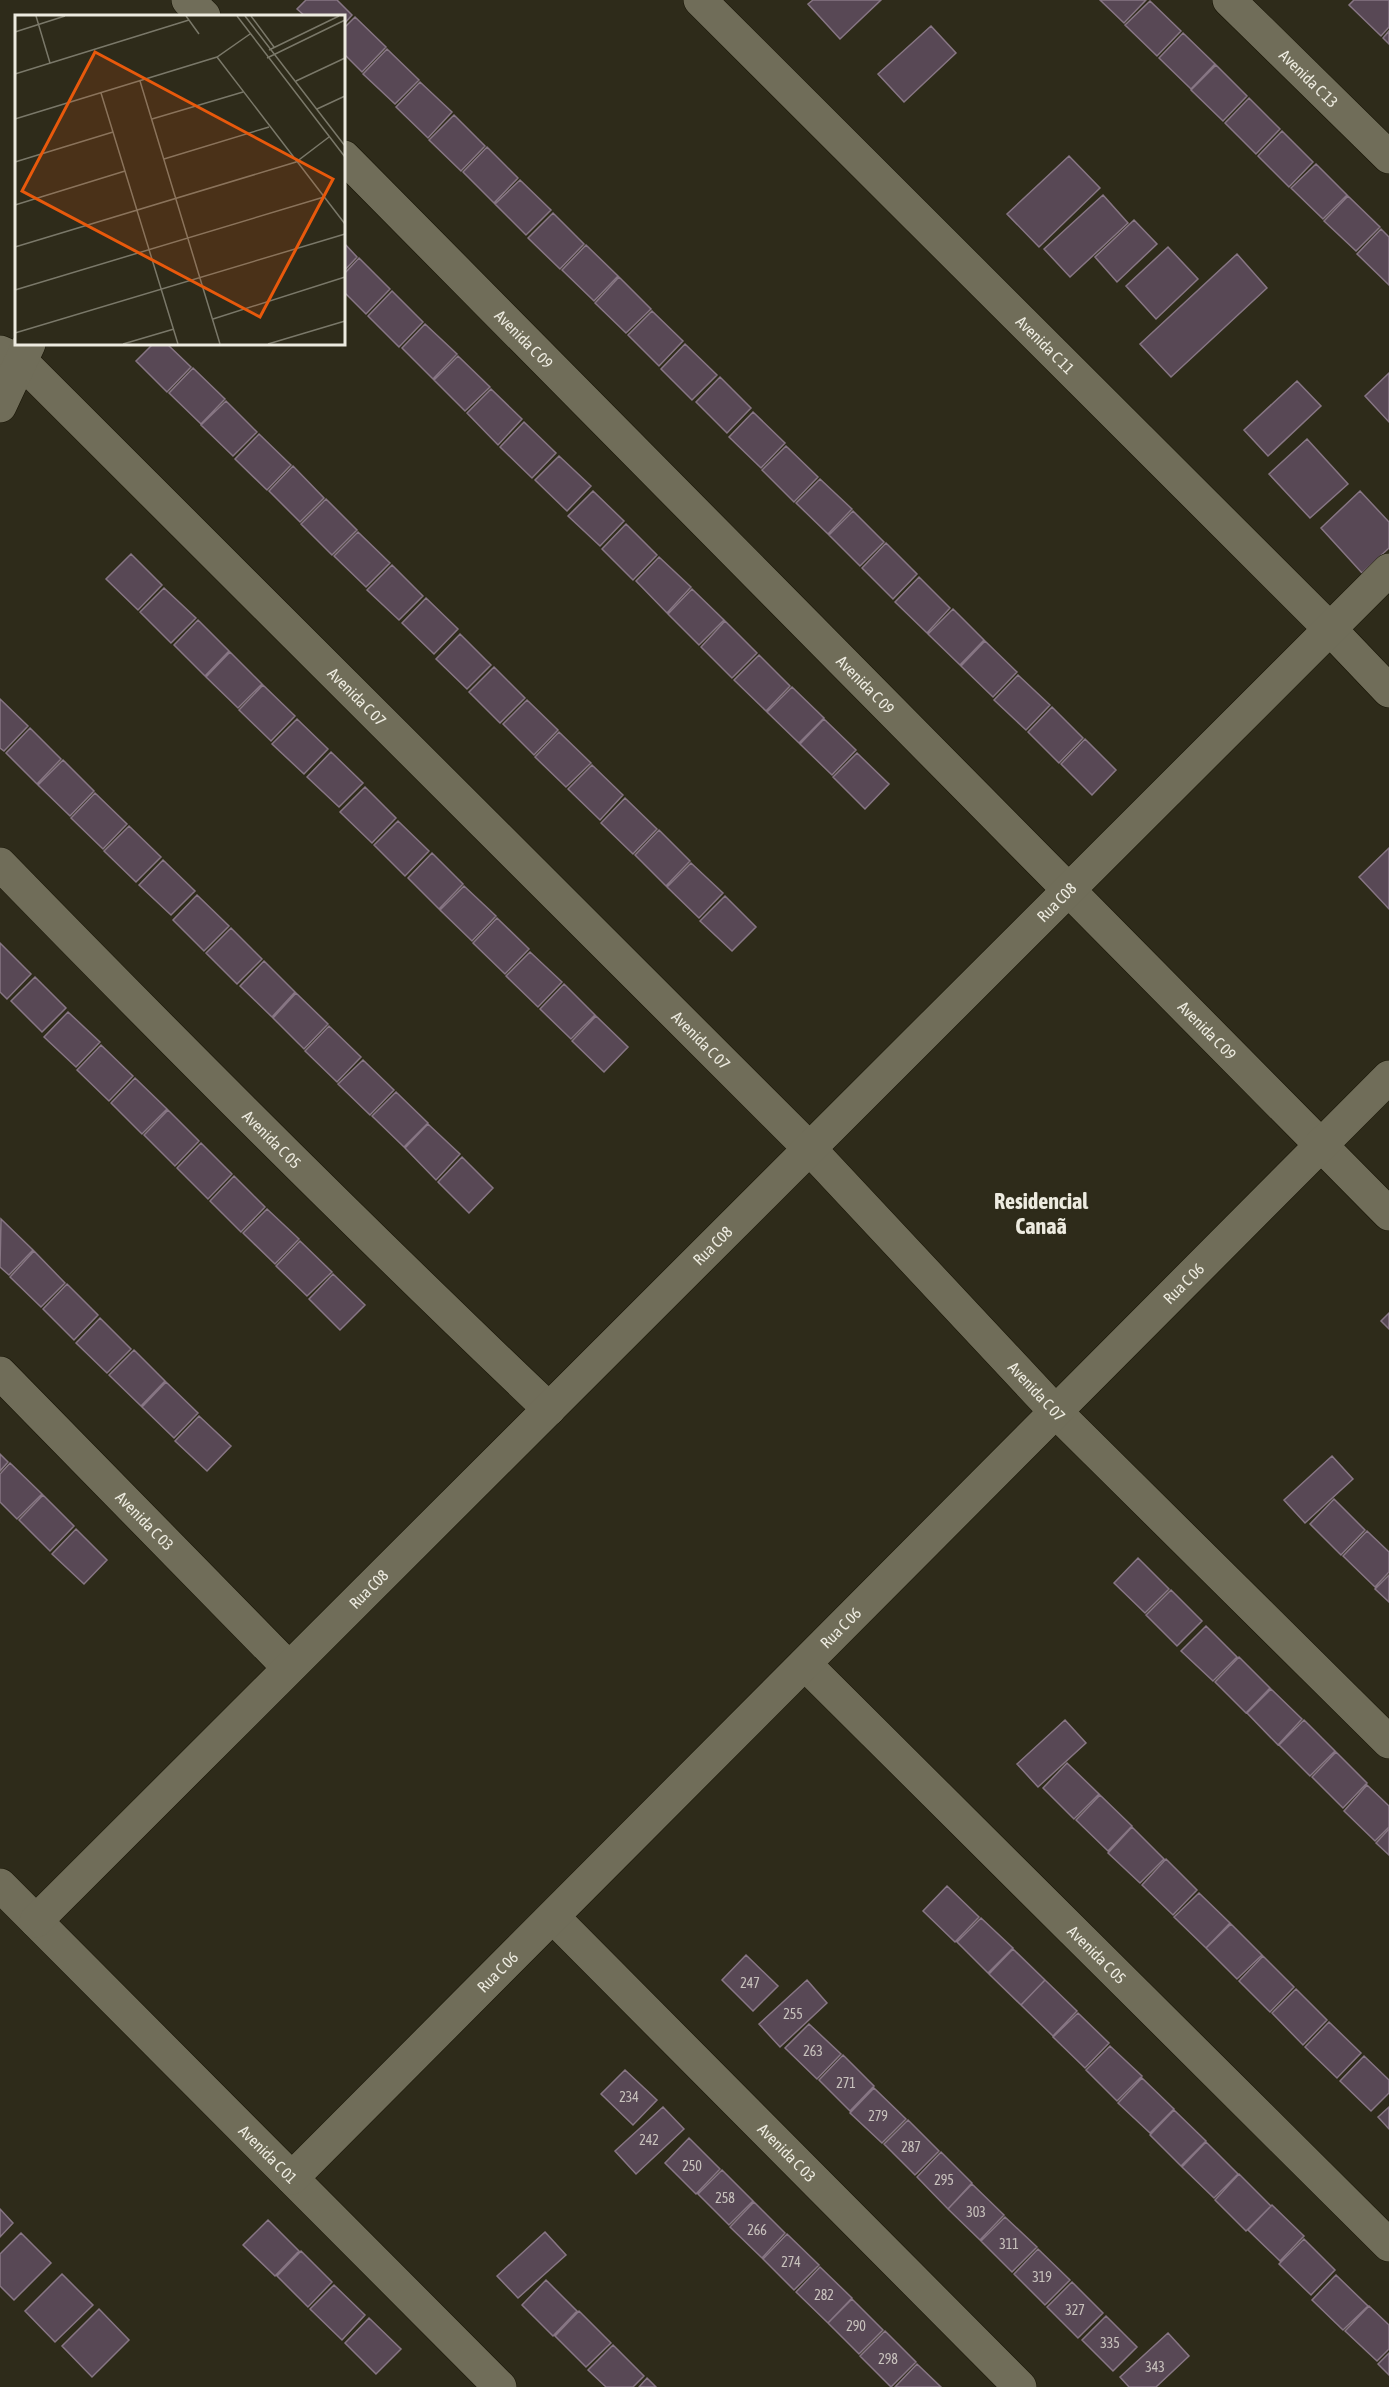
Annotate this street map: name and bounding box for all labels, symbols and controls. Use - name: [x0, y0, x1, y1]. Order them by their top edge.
- inset map: [15, 15, 345, 345]
- street label: Avenida C 13: [1276, 46, 1342, 111]
- street label: Avenida C 09: [491, 306, 557, 372]
- street label: Avenida C 11: [1013, 312, 1078, 378]
- street label: Avenida C 09: [833, 652, 898, 718]
- street label: Avenida C 07: [324, 664, 390, 730]
- street label: Rua C08: [1033, 879, 1080, 925]
- street label: Avenida C 09: [1175, 997, 1240, 1063]
- street label: Avenida C 07: [668, 1007, 734, 1073]
- street label: Avenida C 05: [239, 1107, 305, 1172]
- district label: Residencial Canaã: [994, 1188, 1089, 1239]
- street label: Rua C08: [689, 1222, 736, 1269]
- street label: Rua C 06: [1159, 1259, 1207, 1307]
- street label: Avenida C 07: [1005, 1358, 1069, 1425]
- street label: Avenida C 03: [112, 1488, 177, 1554]
- street label: Rua C08: [345, 1566, 392, 1612]
- street label: Rua C 06: [816, 1604, 864, 1652]
- street label: Avenida C 05: [1064, 1922, 1130, 1987]
- street label: Rua C 06: [473, 1948, 521, 1996]
- house number: 247: [740, 1975, 760, 1991]
- house number: 255: [783, 2006, 803, 2022]
- house number: 263: [803, 2043, 823, 2059]
- house number: 271: [836, 2075, 856, 2091]
- house number: 234: [619, 2089, 639, 2105]
- house number: 279: [868, 2108, 888, 2124]
- street label: Avenida C 03: [754, 2120, 820, 2185]
- street label: Avenida C 01: [235, 2121, 301, 2187]
- house number: 242: [639, 2132, 659, 2148]
- house number: 287: [901, 2139, 921, 2155]
- house number: 250: [682, 2158, 702, 2174]
- house number: 295: [934, 2172, 954, 2188]
- house number: 258: [715, 2190, 735, 2206]
- house number: 303: [966, 2204, 986, 2220]
- house number: 266: [747, 2222, 767, 2238]
- house number: 311: [999, 2236, 1019, 2252]
- house number: 274: [781, 2254, 801, 2270]
- house number: 319: [1032, 2269, 1052, 2285]
- house number: 282: [814, 2287, 834, 2303]
- house number: 327: [1065, 2302, 1085, 2318]
- house number: 290: [846, 2318, 866, 2334]
- house number: 335: [1100, 2335, 1120, 2351]
- house number: 298: [878, 2351, 898, 2367]
- house number: 343: [1145, 2359, 1165, 2375]

